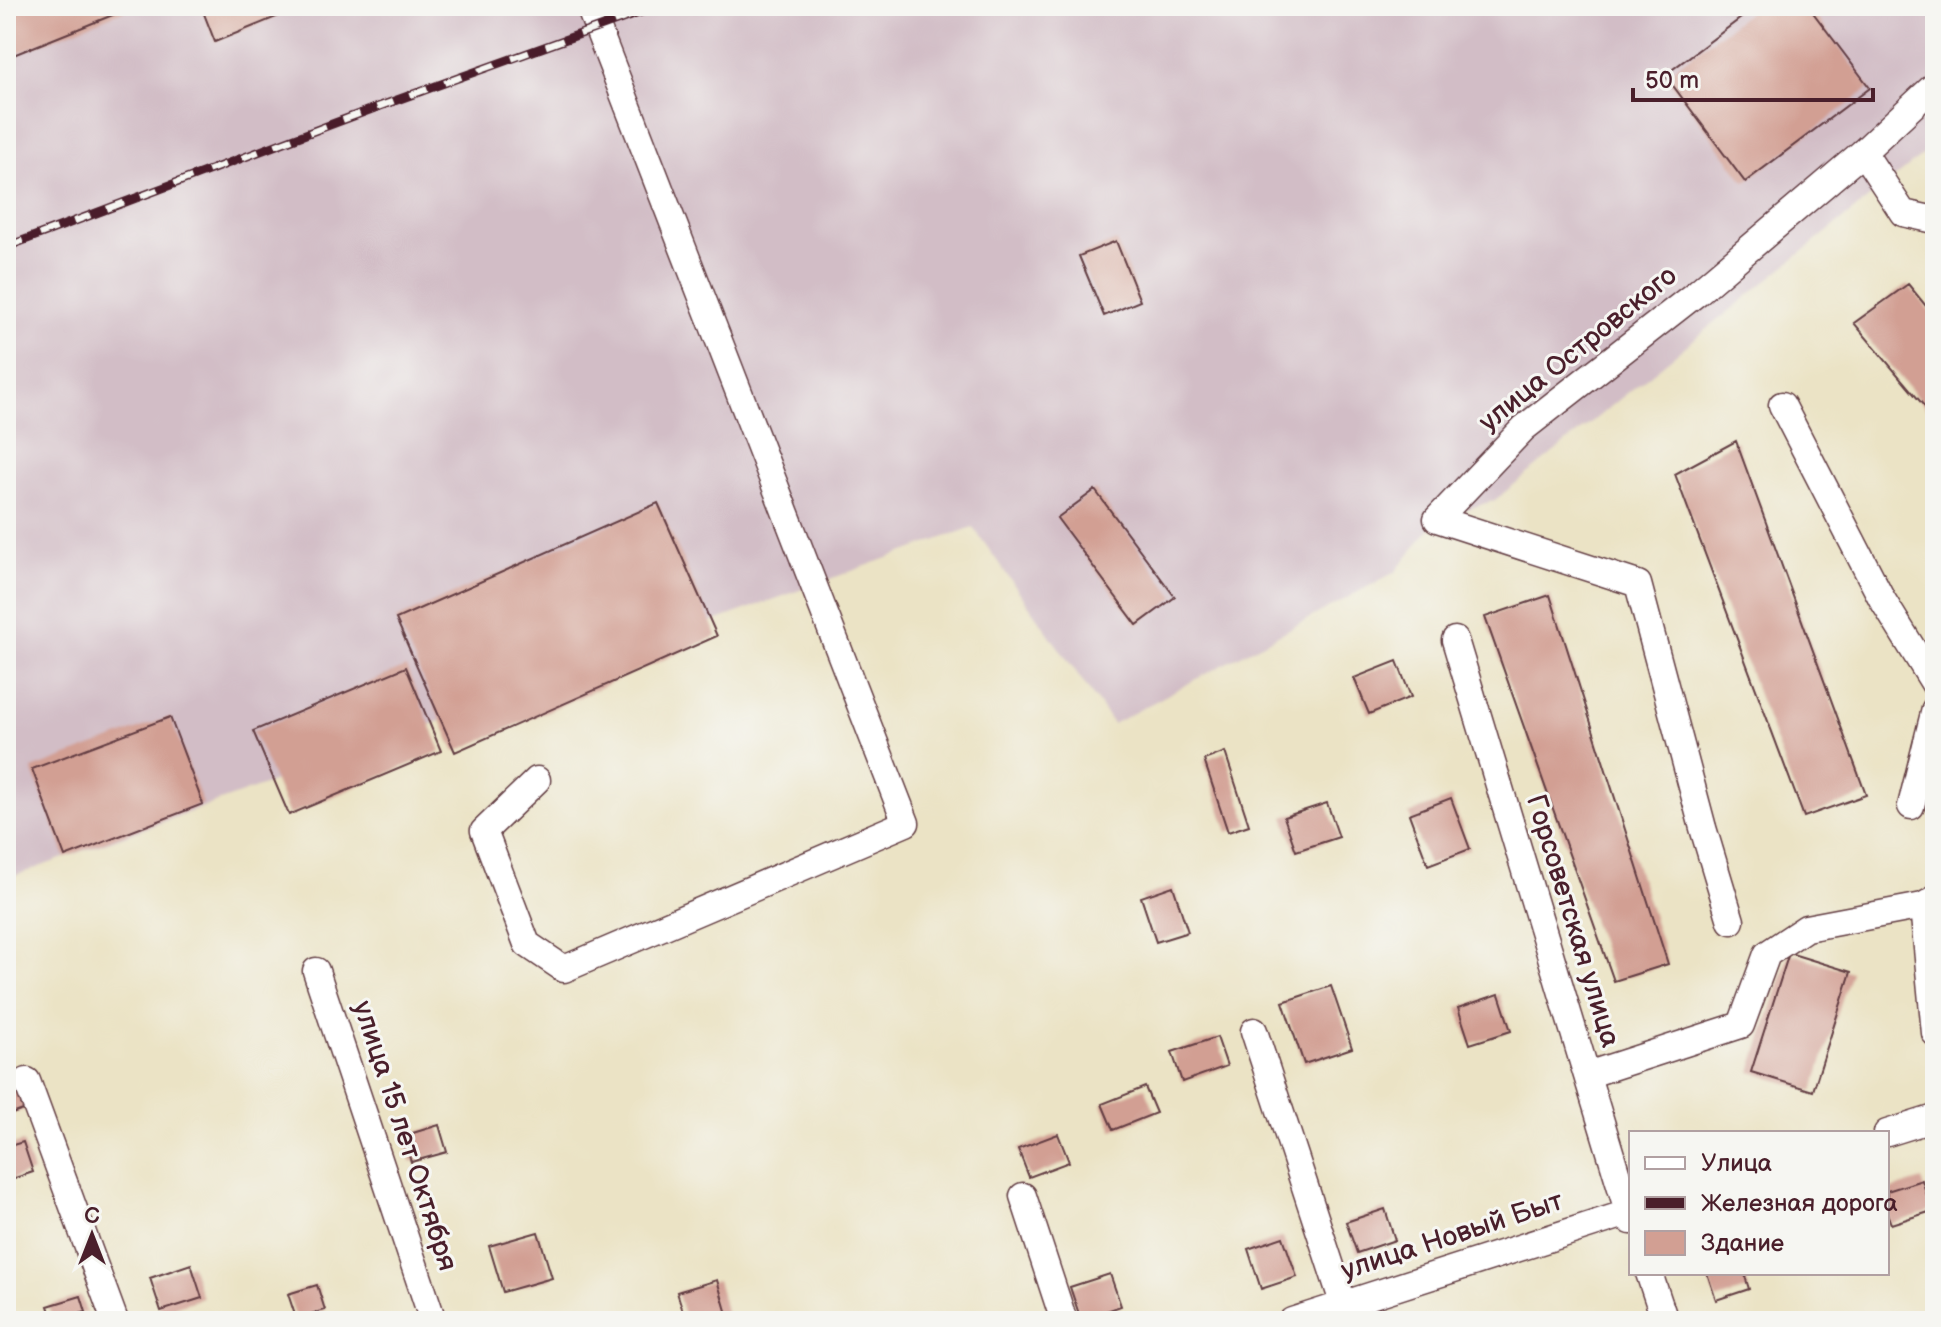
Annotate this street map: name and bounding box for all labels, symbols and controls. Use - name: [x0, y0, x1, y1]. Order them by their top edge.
- scale bar: [1633, 52, 1873, 102]
- text: 50 m: [1645, 66, 1699, 95]
- street label: улица Островского: [1473, 259, 1683, 439]
- street label: Горсоветская улица: [1519, 791, 1627, 1052]
- street label: улица 15 лет Октября: [346, 997, 464, 1275]
- legend: [1629, 1131, 1889, 1275]
- text: Улица: [1701, 1149, 1772, 1178]
- street label: улица Новый Быт: [1337, 1185, 1567, 1287]
- text: Железная дорога: [1701, 1189, 1898, 1218]
- north arrow: [52, 1195, 132, 1275]
- text: С: [84, 1203, 100, 1230]
- text: Здание: [1701, 1229, 1784, 1258]

